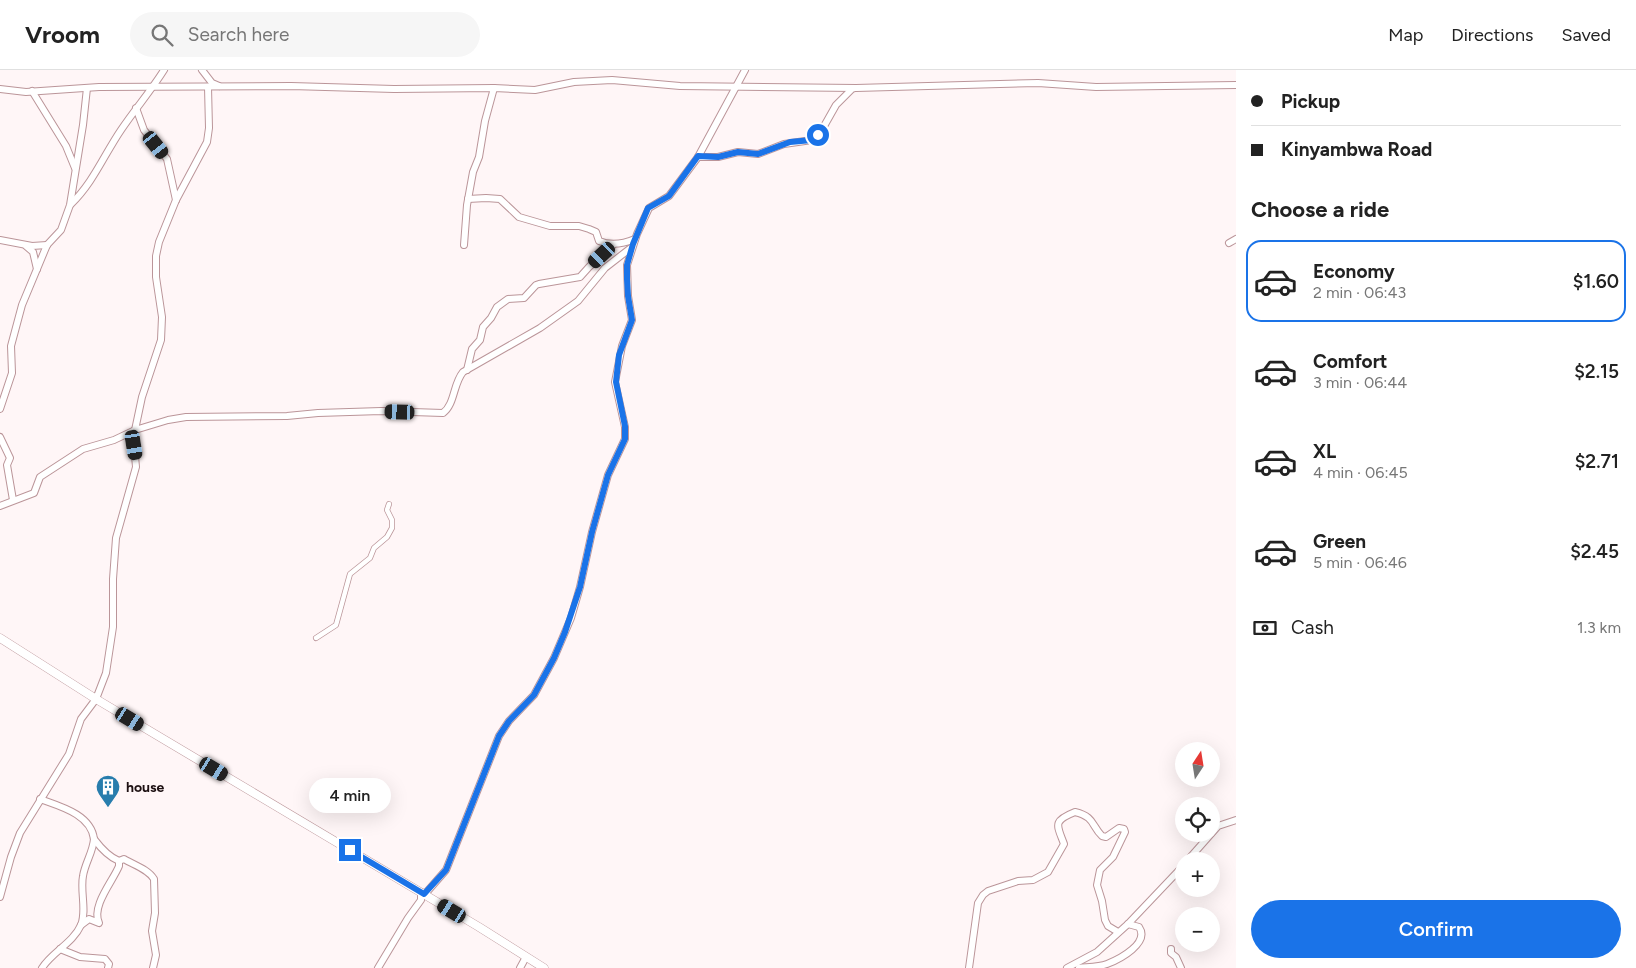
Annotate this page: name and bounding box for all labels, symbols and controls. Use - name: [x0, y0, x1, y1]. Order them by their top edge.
- search box: [130, 12, 480, 57]
- text: Vroom: [25, 20, 100, 49]
- icon: search: [148, 21, 176, 49]
- text: Search here: [188, 23, 289, 46]
- text: Map: [1388, 24, 1423, 46]
- text: Directions: [1451, 24, 1533, 46]
- text: Saved: [1561, 24, 1611, 46]
- text: Pickup: [1281, 90, 1340, 113]
- route start: [807, 124, 829, 146]
- car: [140, 129, 171, 161]
- text: Kinyambwa Road: [1281, 138, 1432, 161]
- text: Choose a ride: [1251, 196, 1389, 223]
- car: [585, 239, 618, 271]
- icon: car: [1253, 259, 1298, 304]
- text: Economy: [1313, 260, 1395, 283]
- text: $1.60: [1573, 270, 1619, 293]
- text: 2 min · 06:43: [1313, 283, 1406, 302]
- icon: car: [1253, 349, 1298, 394]
- text: Comfort: [1313, 350, 1388, 373]
- text: $2.15: [1574, 360, 1619, 383]
- text: 3 min · 06:44: [1313, 373, 1407, 392]
- car: [384, 404, 415, 420]
- car: [124, 429, 143, 461]
- icon: car: [1253, 439, 1298, 484]
- text: XL: [1313, 440, 1336, 463]
- text: $2.71: [1575, 450, 1619, 473]
- text: 4 min · 06:45: [1313, 463, 1408, 482]
- icon: car: [1253, 529, 1298, 574]
- text: Green: [1313, 530, 1366, 553]
- text: $2.45: [1570, 540, 1619, 563]
- text: 5 min · 06:46: [1313, 553, 1407, 572]
- icon: cash: [1251, 614, 1279, 642]
- text: Cash: [1291, 616, 1334, 639]
- text: 1.3 km: [1577, 618, 1621, 637]
- car: [113, 705, 146, 733]
- north arrow: [1175, 742, 1220, 788]
- map controls: [1175, 742, 1220, 952]
- car: [197, 755, 230, 783]
- building icon: house: [95, 774, 121, 808]
- callout: 4 min: [309, 778, 391, 812]
- place label: house: [126, 779, 165, 796]
- text: 4 min: [330, 786, 370, 805]
- button: locate: [1175, 797, 1220, 842]
- route end: [339, 839, 361, 861]
- button: +: [1175, 852, 1220, 897]
- car: [435, 897, 468, 925]
- button: Confirm: [1251, 900, 1621, 958]
- button: −: [1175, 907, 1220, 952]

